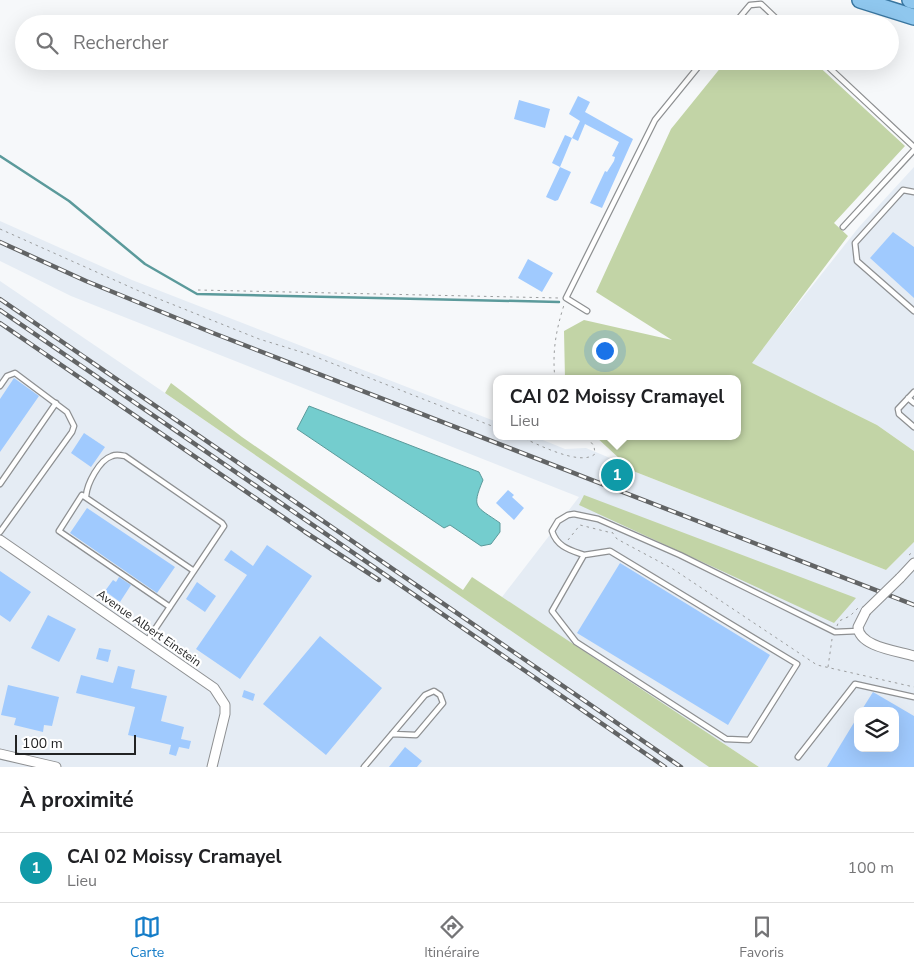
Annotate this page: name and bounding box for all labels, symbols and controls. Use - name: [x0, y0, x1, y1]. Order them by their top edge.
- search box: [15, 15, 899, 70]
- icon: search: [33, 29, 61, 57]
- text: Rechercher: [73, 30, 168, 56]
- your location: [592, 338, 618, 364]
- popup: [493, 375, 741, 440]
- text: CAI 02 Moissy Cramayel: [510, 384, 724, 410]
- text: Lieu: [510, 410, 540, 432]
- pin: 1: [601, 456, 633, 494]
- street label: Avenue Albert Einstein: [94, 586, 204, 670]
- map controls: [854, 707, 899, 752]
- button: layers: [854, 707, 899, 752]
- scale bar: [15, 732, 136, 755]
- text: 100 m: [22, 734, 63, 753]
- text: À proximité: [20, 786, 134, 814]
- text: CAI 02 Moissy Cramayel: [67, 844, 282, 870]
- text: 1: [31, 857, 41, 879]
- text: 100 m: [847, 857, 894, 879]
- text: Lieu: [67, 870, 97, 892]
- tab: Carte: [130, 913, 164, 962]
- tab: Itinéraire: [424, 913, 479, 962]
- tab: Favoris: [739, 913, 784, 962]

